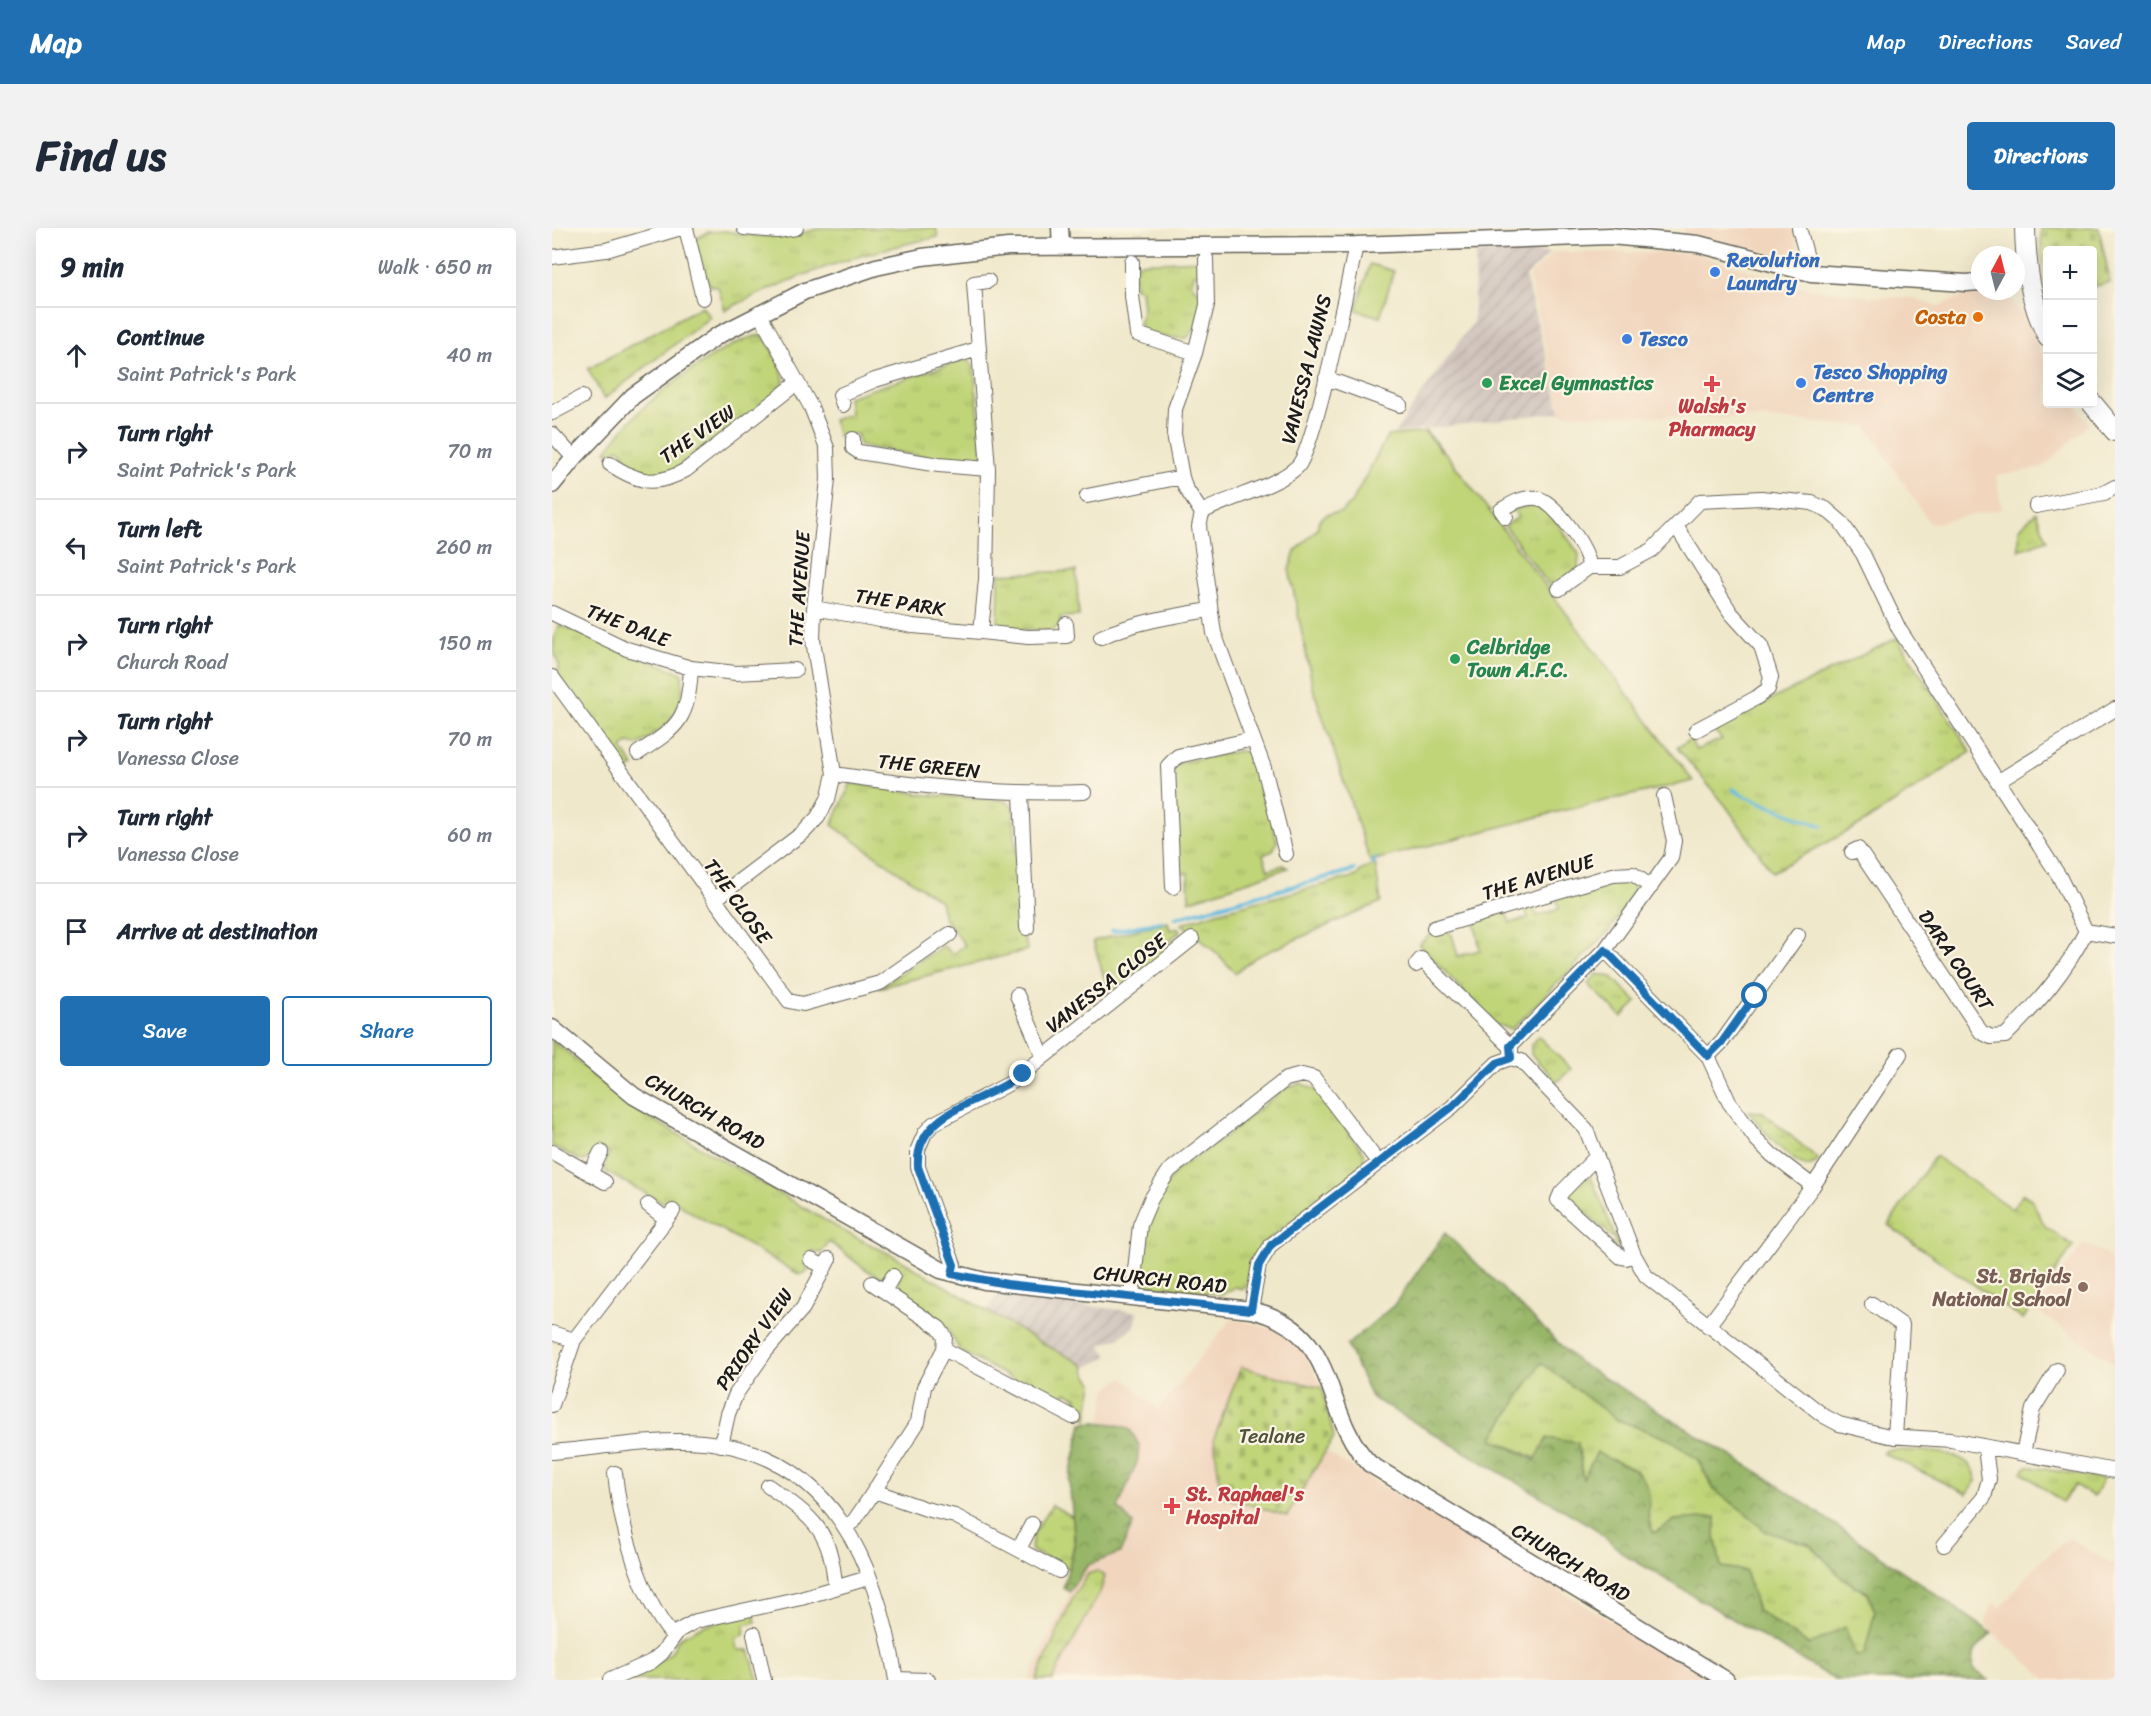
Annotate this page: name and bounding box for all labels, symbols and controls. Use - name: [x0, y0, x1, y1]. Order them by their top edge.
- text: Map: [30, 18, 82, 67]
- text: Map: [1867, 23, 1905, 61]
- text: Directions: [1938, 23, 2033, 61]
- text: Saved: [2066, 23, 2121, 61]
- text: Find us: [36, 119, 166, 193]
- button: Directions: [1967, 122, 2115, 190]
- place label: Revolution Laundry: [1726, 243, 1820, 301]
- text: 9 min: [60, 244, 124, 290]
- north arrow: [1971, 246, 2025, 300]
- map controls: [2043, 246, 2097, 408]
- button: +: [2043, 246, 2097, 300]
- text: Walk · 650 m: [378, 250, 492, 285]
- marker: Revolution Laundry: [1708, 265, 1722, 279]
- street label: VANESSA LAWNS: [1271, 290, 1342, 448]
- place label: Costa: [1914, 300, 1967, 335]
- button: −: [2043, 300, 2097, 354]
- marker: Costa: [1971, 310, 1985, 324]
- text: Continue: [117, 318, 205, 357]
- place label: Tesco: [1639, 322, 1689, 357]
- marker: Tesco: [1620, 332, 1634, 346]
- text: 40 m: [446, 338, 492, 373]
- icon: ahead: [60, 339, 93, 372]
- button: layers: [2043, 354, 2097, 408]
- place label: Tesco Shopping Centre: [1812, 355, 1948, 413]
- text: Saint Patrick's Park: [117, 357, 297, 392]
- place label: Excel Gymnastics: [1499, 366, 1654, 401]
- marker: Excel Gymnastics: [1480, 376, 1494, 390]
- marker: Tesco Shopping Centre: [1794, 376, 1808, 390]
- marker: Walsh's Pharmacy: [1705, 377, 1719, 391]
- place label: Walsh's Pharmacy: [1669, 389, 1756, 447]
- street label: THE VIEW: [652, 395, 743, 473]
- text: Turn right: [117, 414, 212, 453]
- text: 70 m: [447, 434, 492, 469]
- icon: right: [60, 435, 93, 468]
- text: Saint Patrick's Park: [117, 453, 297, 488]
- text: Turn left: [117, 510, 202, 549]
- street label: THE AVENUE: [778, 528, 821, 648]
- text: 260 m: [436, 530, 492, 565]
- icon: left: [60, 531, 93, 564]
- text: Saint Patrick's Park: [117, 549, 297, 584]
- street label: THE PARK: [853, 578, 948, 627]
- street label: THE DALE: [581, 594, 676, 658]
- text: Turn right: [117, 606, 212, 645]
- text: 150 m: [438, 626, 492, 661]
- icon: right: [60, 627, 93, 660]
- place label: Celbridge Town A.F.C.: [1466, 630, 1569, 688]
- text: Church Road: [117, 645, 227, 680]
- marker: Celbridge Town A.F.C.: [1448, 652, 1462, 666]
- text: Turn right: [117, 702, 212, 741]
- text: 70 m: [447, 722, 492, 757]
- icon: right: [60, 723, 93, 756]
- text: Vanessa Close: [117, 741, 239, 776]
- street label: THE GREEN: [876, 744, 982, 789]
- text: Turn right: [117, 798, 212, 837]
- text: 60 m: [447, 818, 492, 853]
- icon: right: [60, 819, 93, 852]
- text: Vanessa Close: [117, 837, 239, 872]
- street label: THE AVENUE: [1478, 843, 1600, 911]
- street label: THE CLOSE: [694, 851, 782, 953]
- street label: DARA COURT: [1909, 902, 2003, 1019]
- text: Arrive at destination: [117, 912, 318, 951]
- icon: arrive: [60, 915, 93, 948]
- street label: VANESSA CLOSE: [1038, 923, 1176, 1042]
- route start: [1741, 982, 1767, 1008]
- button: Save: [60, 996, 270, 1066]
- button: Share: [282, 996, 492, 1066]
- route end: [1009, 1060, 1035, 1086]
- street label: CHURCH ROAD: [638, 1063, 771, 1160]
- street label: CHURCH ROAD: [1092, 1255, 1228, 1304]
- place label: St. Brigids National School: [1931, 1259, 2072, 1317]
- marker: St. Brigids National School: [2076, 1280, 2090, 1294]
- street label: PRIORY VIEW: [706, 1281, 803, 1398]
- park label: Tealane: [1239, 1419, 1305, 1454]
- place label: St. Raphael's Hospital: [1185, 1477, 1305, 1535]
- marker: St. Raphael's Hospital: [1163, 1497, 1181, 1515]
- street label: CHURCH ROAD: [1505, 1513, 1637, 1612]

